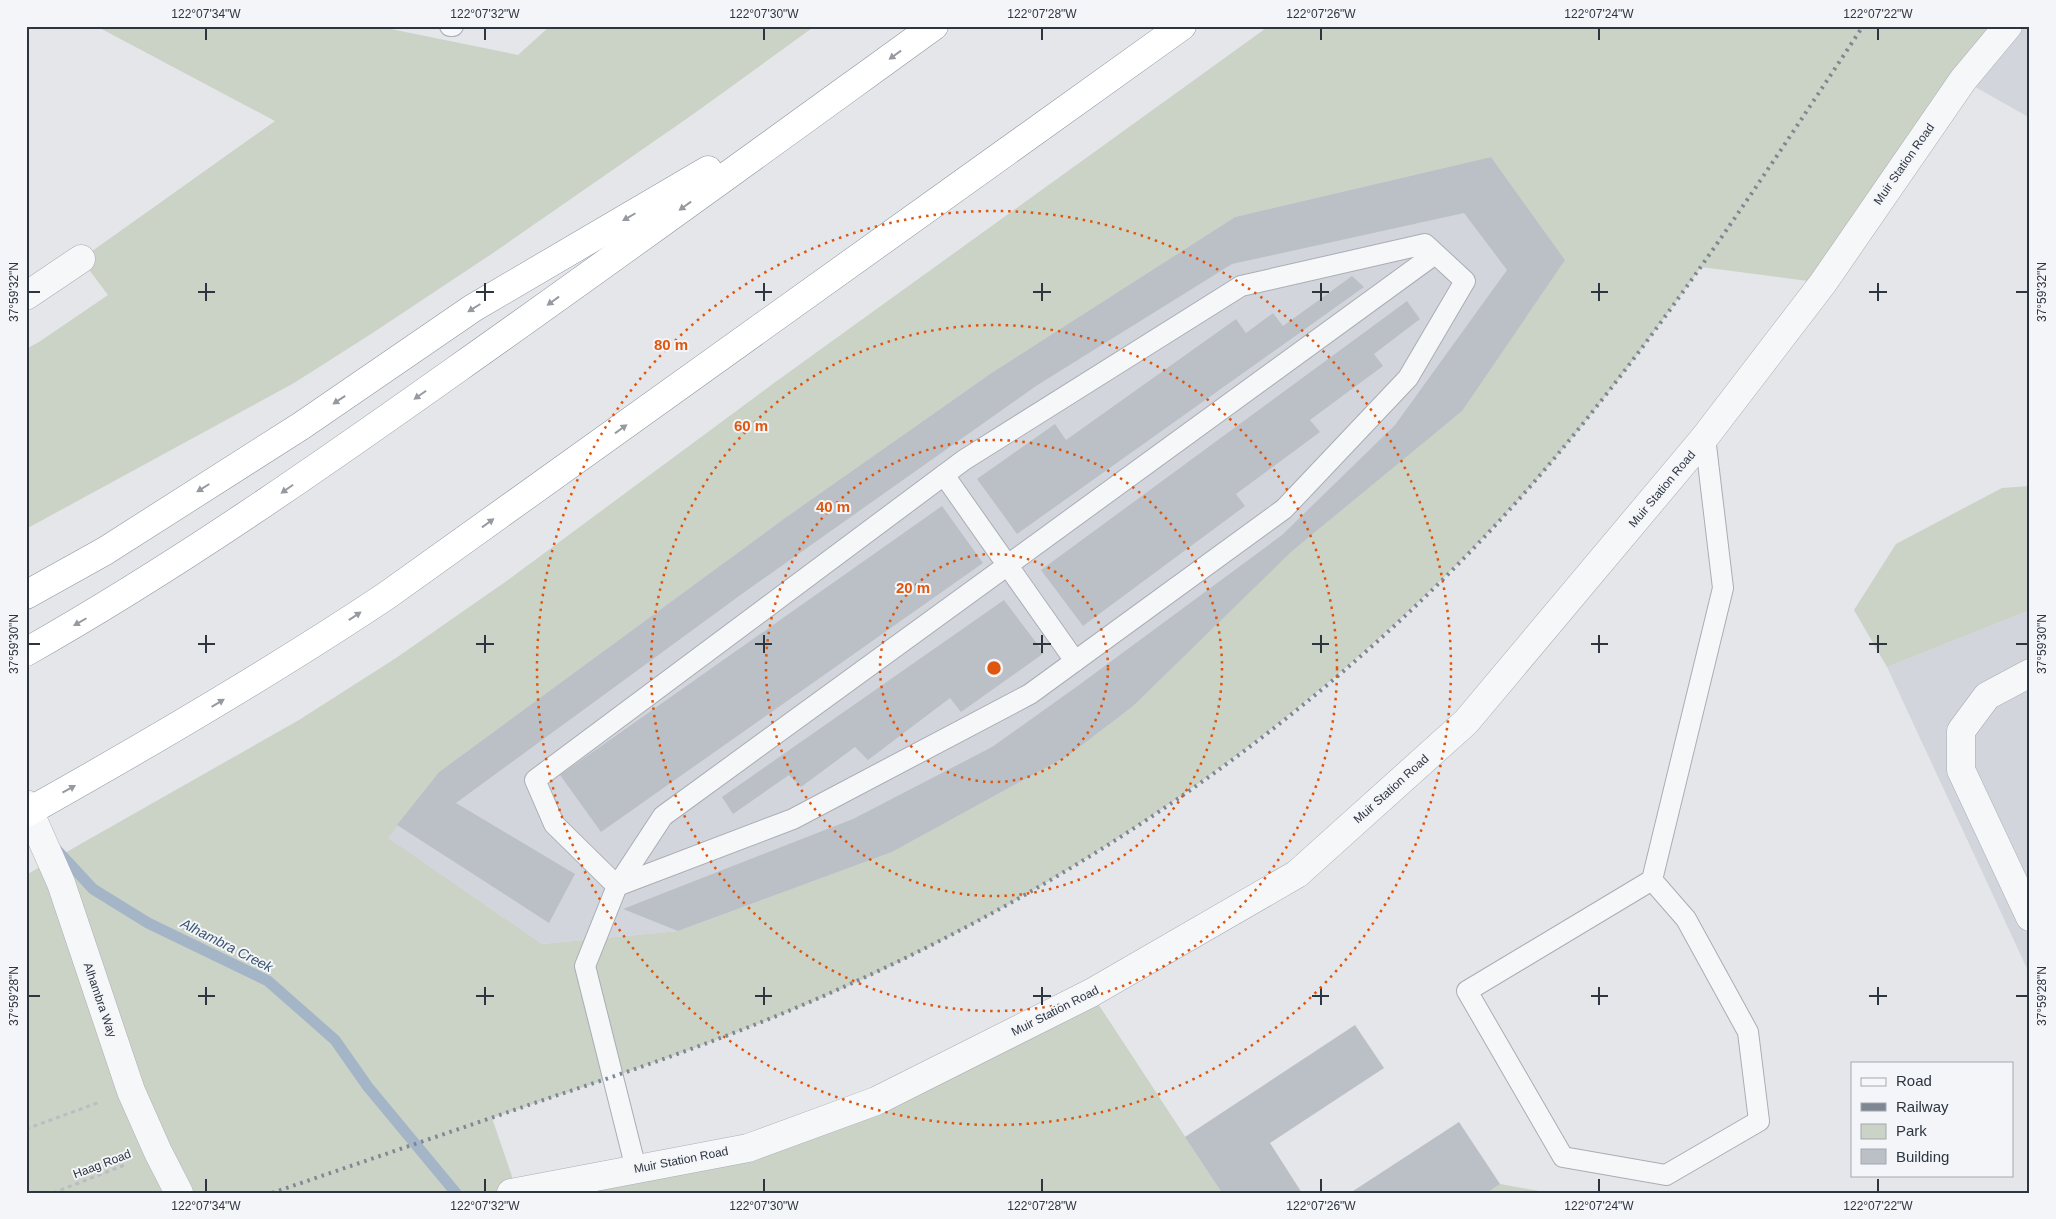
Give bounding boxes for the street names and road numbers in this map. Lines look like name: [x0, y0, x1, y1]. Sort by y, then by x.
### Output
street label: Muir Station Road: [1871, 121, 1937, 207]
street label: Muir Station Road: [1626, 448, 1698, 530]
street label: Muir Station Road: [1351, 752, 1431, 826]
street label: Alhambra Way: [81, 961, 119, 1039]
street label: Muir Station Road: [1009, 983, 1101, 1039]
street label: Muir Station Road: [633, 1144, 729, 1176]
street label: Haag Road: [71, 1147, 133, 1181]

